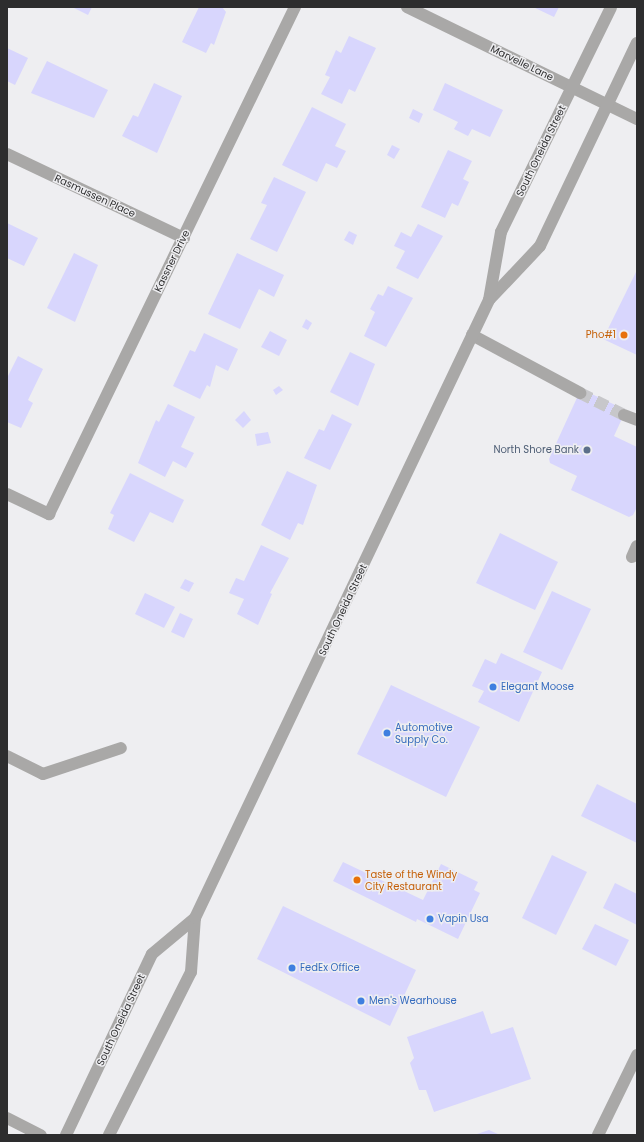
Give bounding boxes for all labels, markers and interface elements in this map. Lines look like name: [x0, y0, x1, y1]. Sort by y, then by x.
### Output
street label: Marvelle Lane: [489, 43, 555, 83]
street label: South Oneida Street: [514, 104, 568, 198]
street label: Rasmussen Place: [53, 172, 137, 220]
street label: Kassner Drive: [152, 228, 192, 294]
place label: Pho#1: [586, 329, 616, 341]
marker: Pho#1: [619, 330, 629, 340]
place label: North Shore Bank: [493, 444, 579, 456]
marker: North Shore Bank: [582, 445, 592, 455]
street label: South Oneida Street: [316, 562, 370, 658]
place label: Elegant Moose: [501, 681, 574, 693]
marker: Elegant Moose: [488, 682, 498, 692]
place label: Automotive Supply Co.: [395, 721, 453, 744]
marker: Automotive Supply Co.: [382, 728, 392, 738]
place label: Taste of the Windy City Restaurant: [365, 868, 457, 892]
marker: Taste of the Windy City Restaurant: [352, 875, 362, 885]
place label: Vapin Usa: [438, 913, 489, 925]
marker: Vapin Usa: [425, 914, 435, 924]
place label: FedEx Office: [300, 962, 360, 974]
marker: FedEx Office: [287, 963, 297, 973]
street label: South Oneida Street: [94, 972, 148, 1068]
place label: Men's Wearhouse: [369, 995, 457, 1007]
marker: Men's Wearhouse: [356, 996, 366, 1006]

